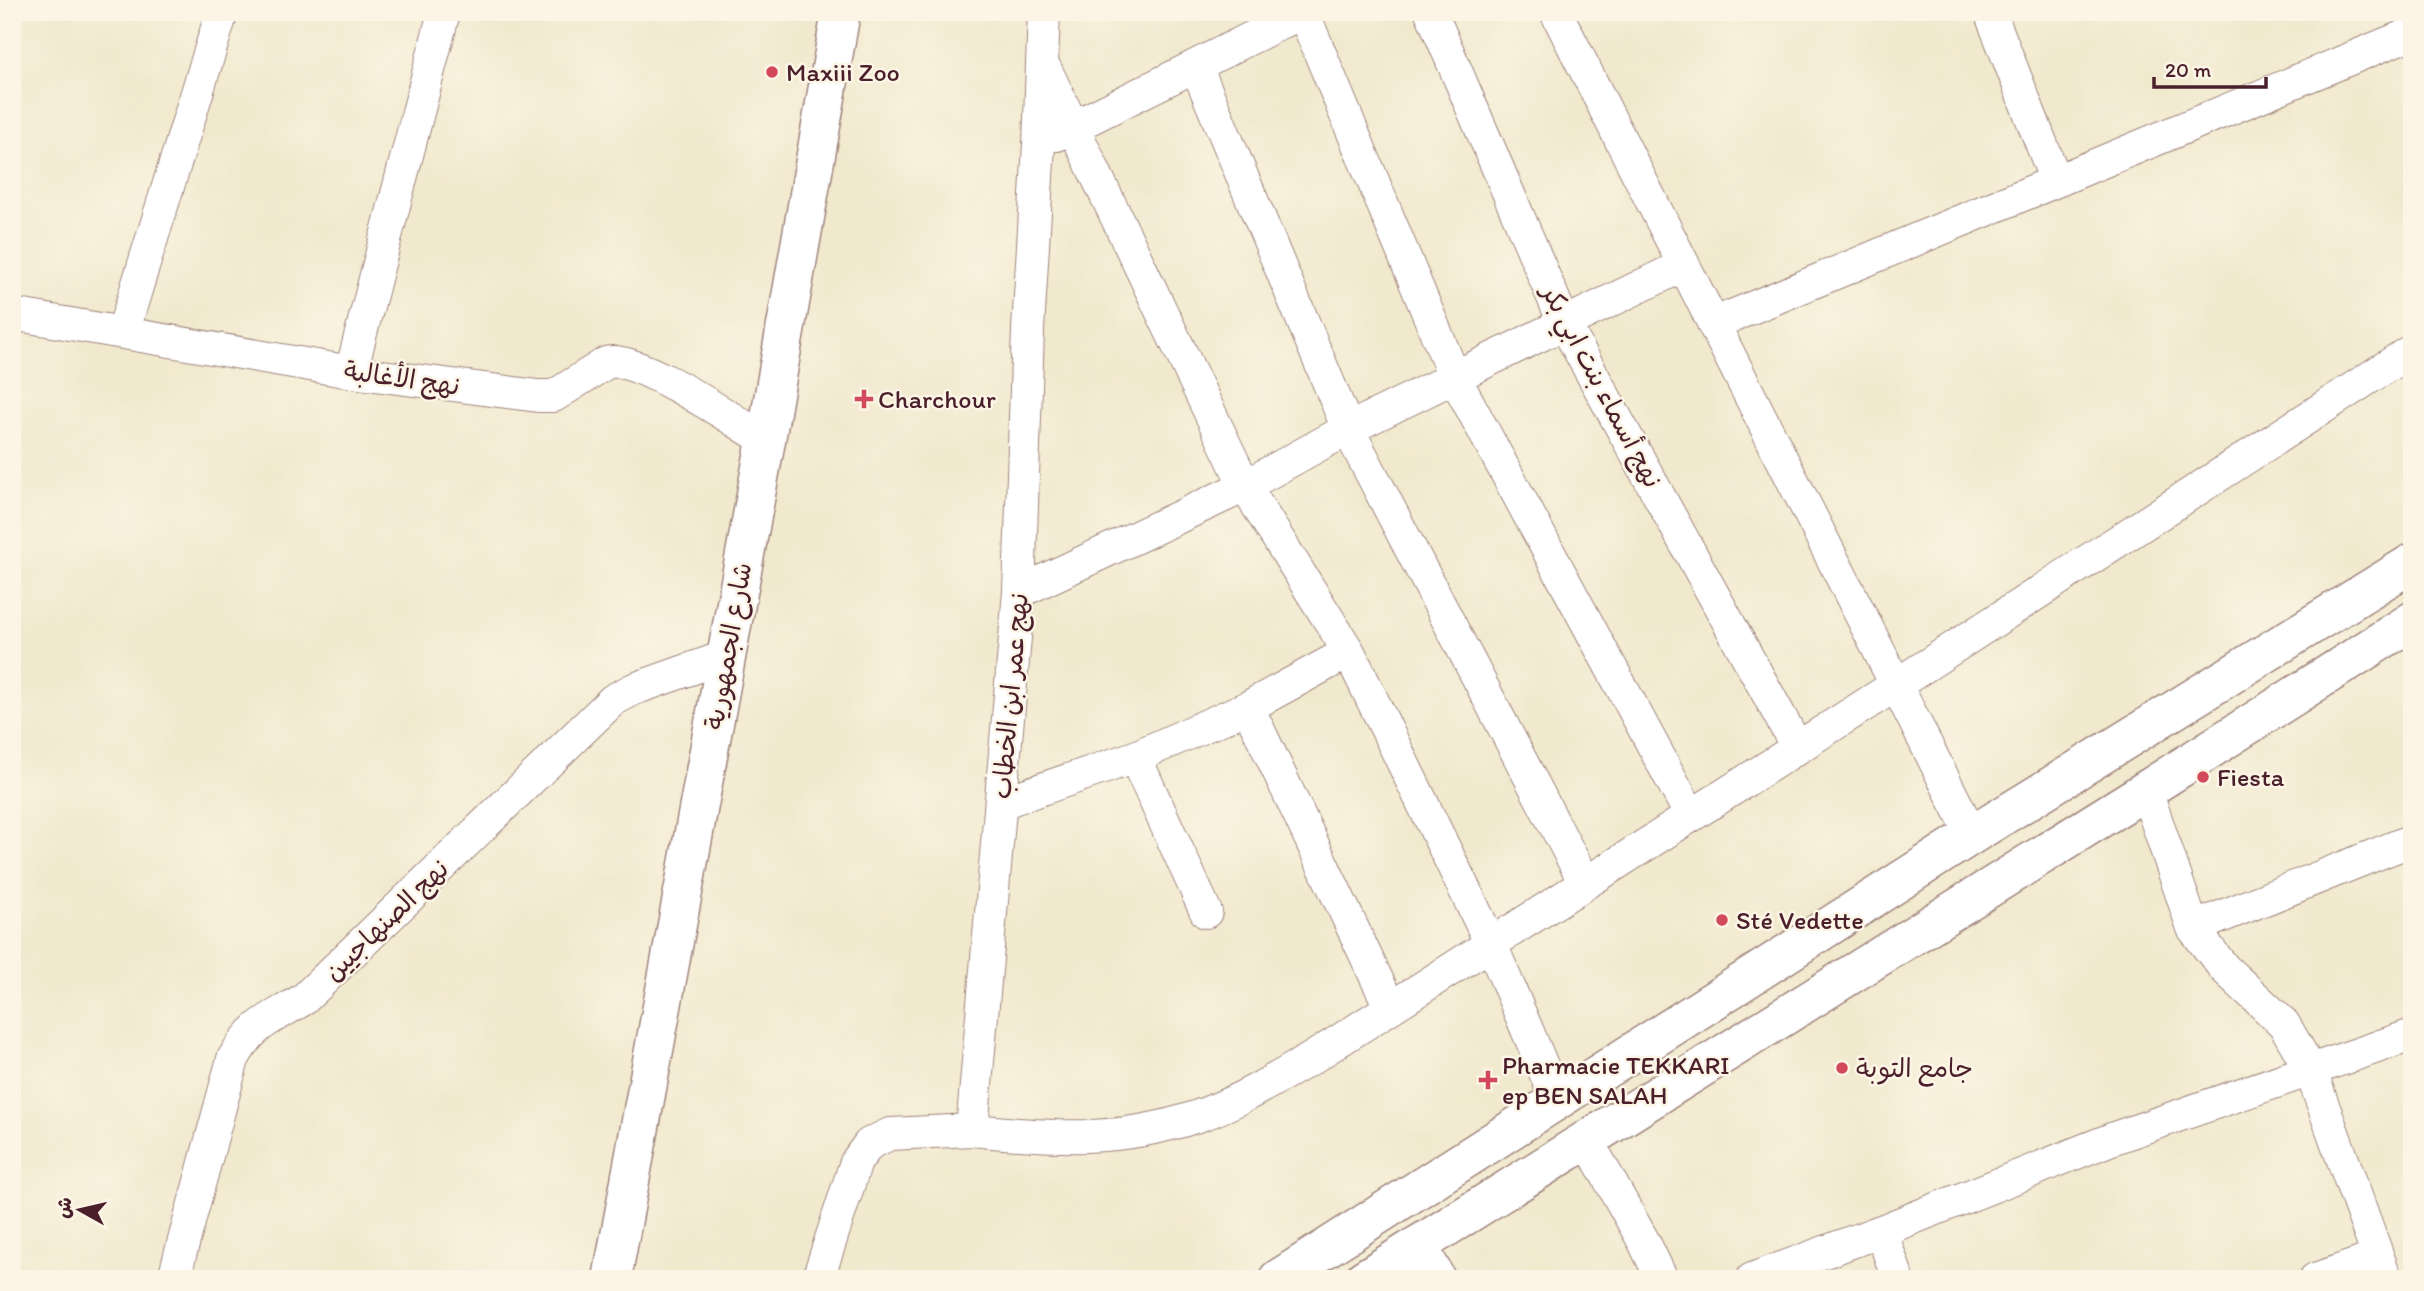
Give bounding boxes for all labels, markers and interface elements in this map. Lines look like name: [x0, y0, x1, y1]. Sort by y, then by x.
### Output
scale bar: [2154, 46, 2266, 90]
place label: Maxiii Zoo: [786, 56, 900, 88]
text: 20 m: [2165, 57, 2212, 82]
marker: Maxiii Zoo: [764, 64, 780, 80]
street label: نهج أسماء بنت ابي بكر: [1528, 277, 1669, 496]
street label: نهج الأغالبة: [342, 352, 462, 404]
place label: Charchour: [878, 383, 996, 415]
marker: Charchour: [856, 391, 872, 407]
street label: شارع الجمهورية: [698, 560, 760, 732]
street label: نهج عمر ابن الخطاب: [985, 592, 1037, 801]
place label: Fiesta: [2217, 761, 2285, 793]
marker: Fiesta: [2195, 769, 2211, 785]
street label: نهج الصنهاجيين: [317, 852, 457, 989]
place label: Sté Vedette: [1736, 904, 1864, 936]
marker: Sté Vedette: [1714, 912, 1730, 928]
place label: Pharmacie TEKKARI ep BEN SALAH: [1502, 1049, 1730, 1111]
place label: جامع التوبة: [1856, 1052, 1973, 1087]
marker: جامع التوبة: [1834, 1060, 1850, 1076]
marker: Pharmacie TEKKARI ep BEN SALAH: [1480, 1072, 1496, 1088]
north arrow: [46, 1176, 116, 1246]
text: ش: [51, 1196, 77, 1220]

